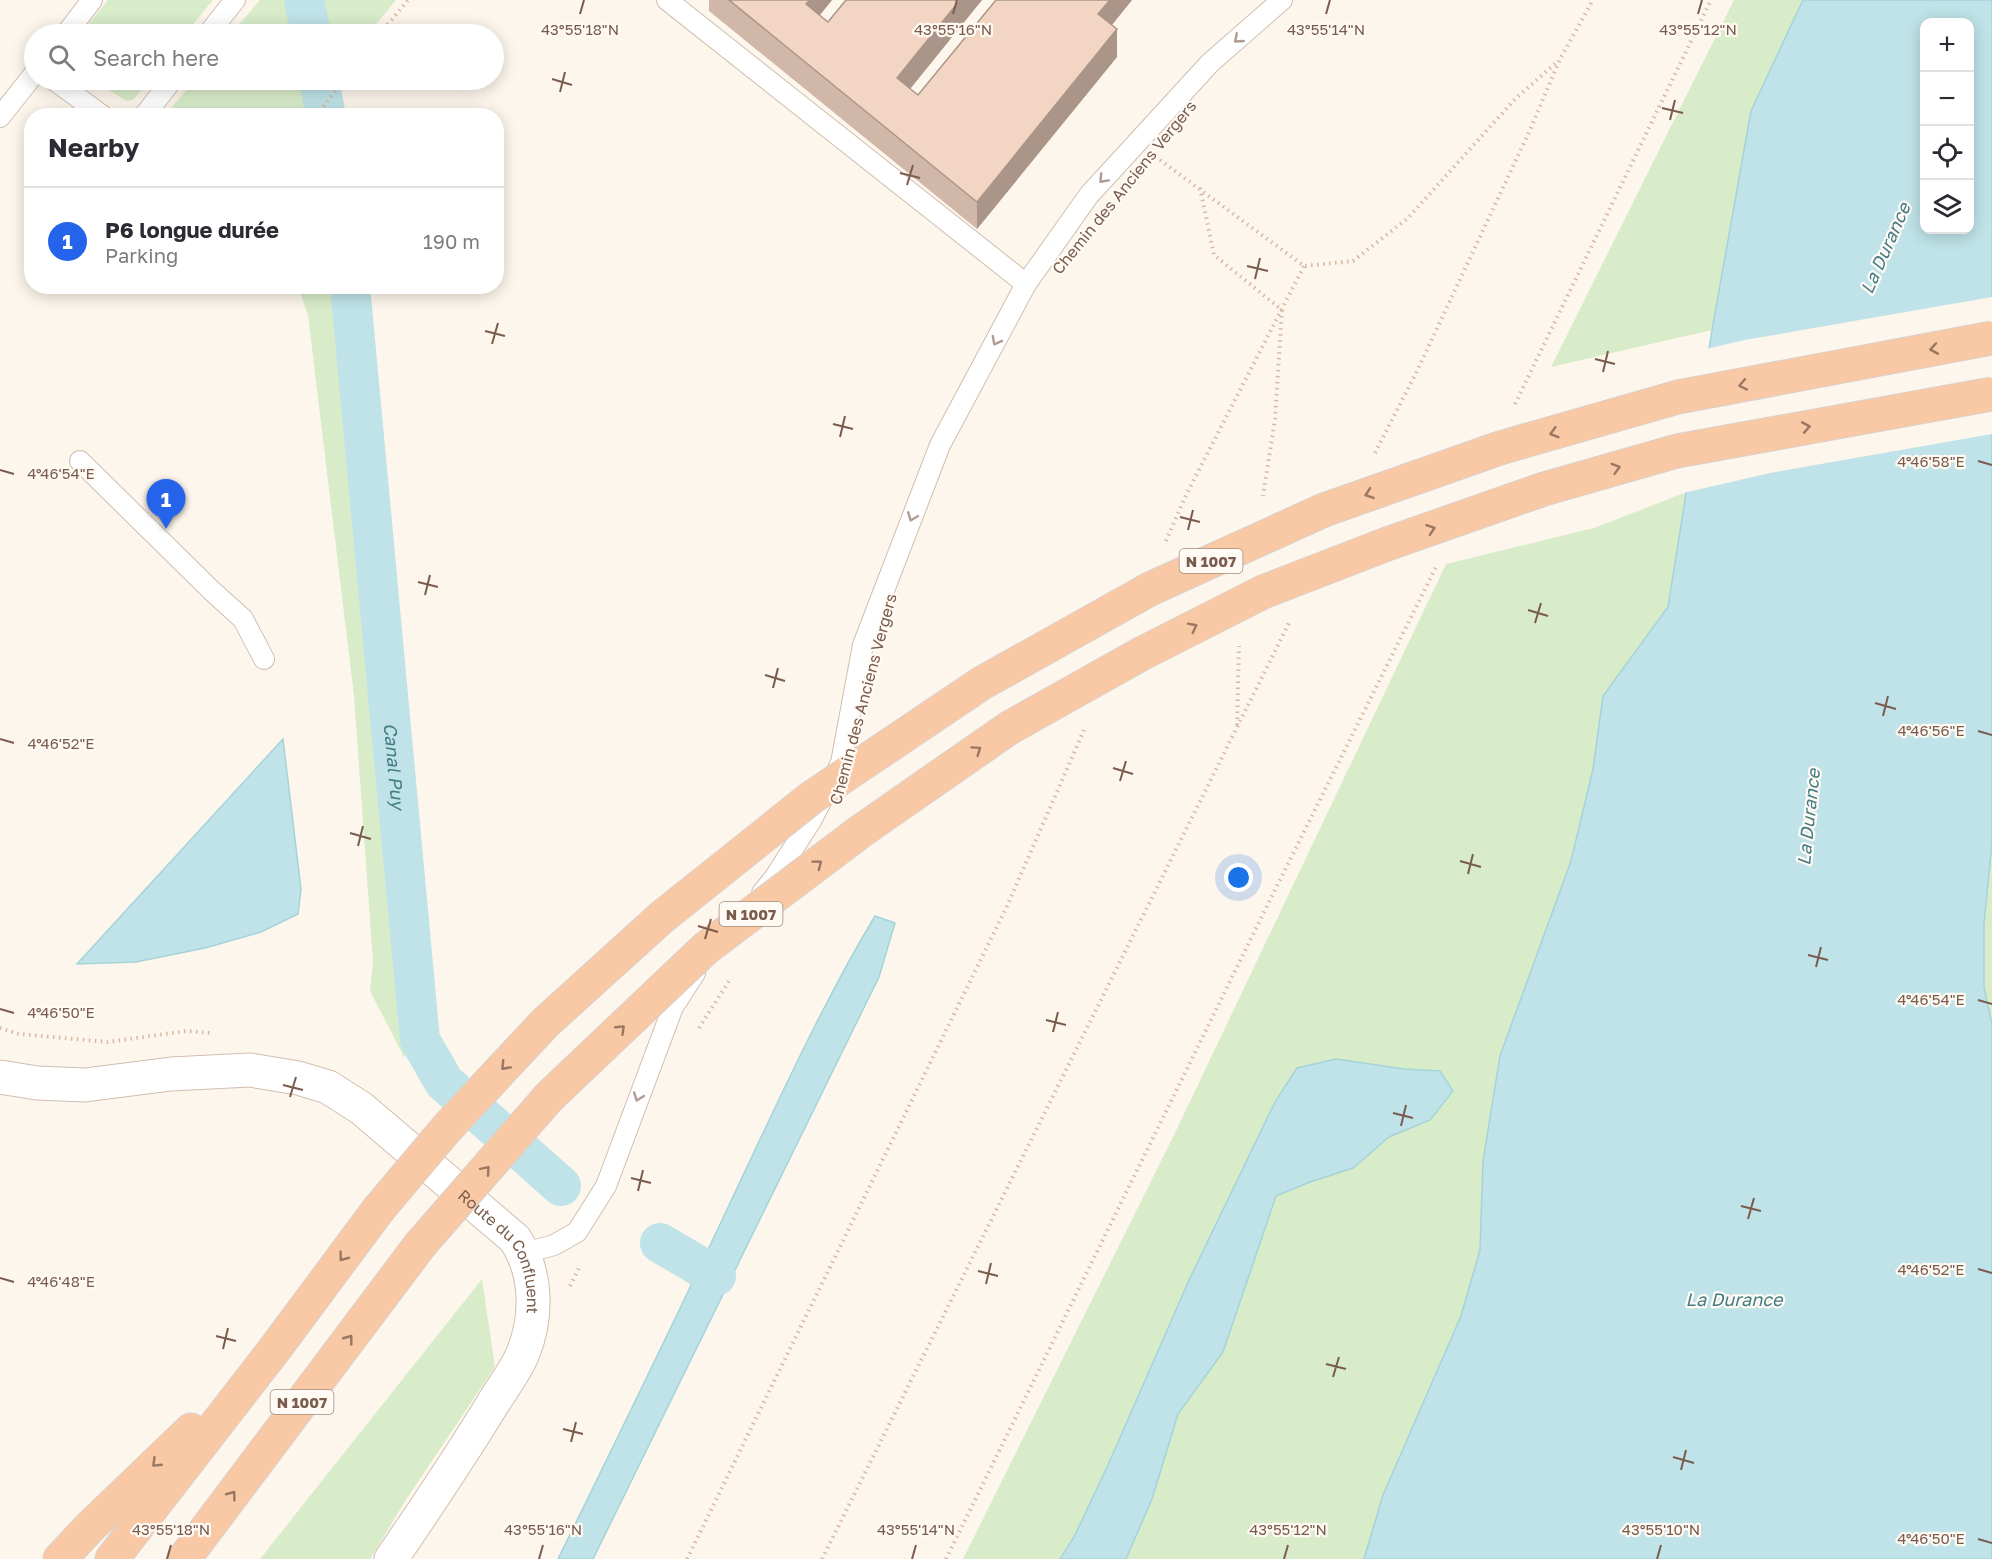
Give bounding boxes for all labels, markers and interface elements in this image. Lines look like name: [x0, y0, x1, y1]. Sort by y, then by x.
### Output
map controls: [1920, 18, 1974, 234]
button: +: [1920, 18, 1974, 72]
text: 43°55'18"N: [541, 20, 619, 38]
text: 43°55'16"N: [914, 20, 992, 38]
text: 43°55'14"N: [1287, 20, 1365, 38]
text: 43°55'12"N: [1659, 20, 1737, 38]
search box: [24, 24, 504, 90]
one-way arrow: [1234, 32, 1245, 43]
icon: search: [45, 41, 78, 74]
text: Search here: [93, 44, 219, 71]
button: −: [1920, 72, 1974, 126]
street label: Chemin des Anciens Vergers: [1048, 96, 1200, 278]
button: locate: [1920, 126, 1974, 180]
text: Nearby: [48, 132, 139, 163]
one-way arrow: [1099, 173, 1110, 183]
button: layers: [1920, 180, 1974, 234]
water label: La Durance: [1855, 198, 1915, 297]
text: P6 longue durée: [105, 216, 279, 243]
text: 1: [62, 229, 73, 253]
text: 190 m: [423, 229, 480, 253]
text: Parking: [105, 243, 178, 267]
one-way arrow: [992, 335, 1003, 346]
one-way arrow: [1930, 342, 1939, 354]
one-way arrow: [1738, 378, 1748, 391]
one-way arrow: [1801, 421, 1811, 434]
one-way arrow: [1549, 426, 1560, 438]
text: 4°46'58"E: [1897, 452, 1965, 470]
one-way arrow: [1610, 463, 1621, 475]
text: 4°46'54"E: [27, 464, 95, 482]
pin: 1: [146, 480, 186, 529]
one-way arrow: [1364, 486, 1375, 499]
one-way arrow: [907, 511, 919, 522]
one-way arrow: [1425, 523, 1436, 536]
road number: N 1007: [1180, 549, 1242, 573]
street label: Chemin des Anciens Vergers: [825, 591, 901, 807]
one-way arrow: [1186, 623, 1197, 635]
text: 4°46'56"E: [1897, 721, 1965, 739]
water label: Canal Puy: [380, 722, 410, 813]
text: 4°46'52"E: [28, 734, 94, 752]
one-way arrow: [970, 746, 981, 757]
water label: La Durance: [1792, 766, 1824, 866]
one-way arrow: [812, 860, 823, 871]
your location: [1224, 863, 1253, 892]
road number: N 1007: [720, 902, 783, 926]
text: 4°46'54"E: [1897, 990, 1965, 1008]
text: 4°46'50"E: [27, 1003, 95, 1021]
one-way arrow: [614, 1025, 624, 1036]
one-way arrow: [502, 1059, 513, 1070]
one-way arrow: [633, 1091, 645, 1102]
one-way arrow: [479, 1166, 490, 1176]
street label: Route du Confluent: [454, 1185, 543, 1314]
one-way arrow: [339, 1251, 350, 1262]
text: 4°46'52"E: [1898, 1260, 1964, 1278]
text: 4°46'48"E: [27, 1272, 95, 1290]
water label: La Durance: [1686, 1288, 1784, 1310]
one-way arrow: [342, 1335, 353, 1346]
road number: N 1007: [270, 1390, 334, 1414]
one-way arrow: [153, 1456, 163, 1467]
one-way arrow: [225, 1491, 236, 1502]
text: 43°55'18"N: [132, 1520, 210, 1538]
text: 43°55'16"N: [504, 1520, 582, 1538]
text: 43°55'14"N: [877, 1520, 955, 1538]
text: 43°55'12"N: [1249, 1520, 1327, 1538]
text: 43°55'10"N: [1622, 1520, 1700, 1538]
text: 4°46'50"E: [1897, 1529, 1965, 1547]

